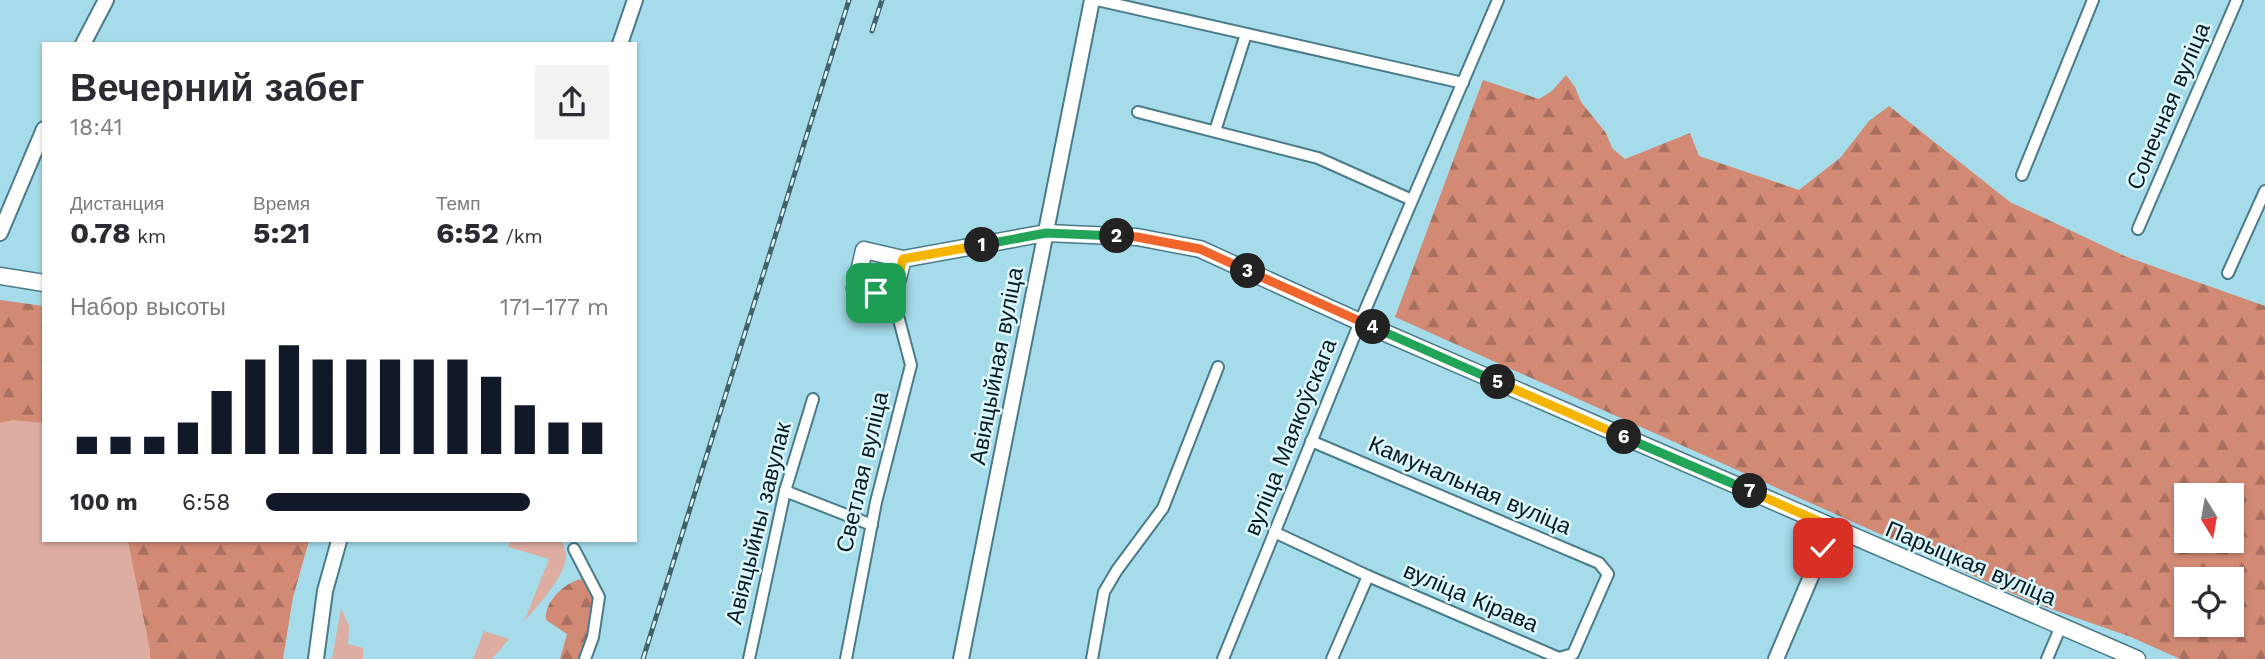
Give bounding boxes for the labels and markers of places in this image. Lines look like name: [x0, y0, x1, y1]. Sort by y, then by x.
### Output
pin: 2: [1100, 218, 1134, 254]
pin: 1: [964, 228, 1000, 262]
pin: 3: [1230, 254, 1266, 288]
pin: [846, 263, 906, 323]
pin: 4: [1356, 310, 1390, 344]
pin: 5: [1480, 364, 1516, 400]
pin: 6: [1606, 420, 1642, 454]
pin: 7: [1732, 474, 1768, 508]
pin: [1793, 518, 1853, 578]

